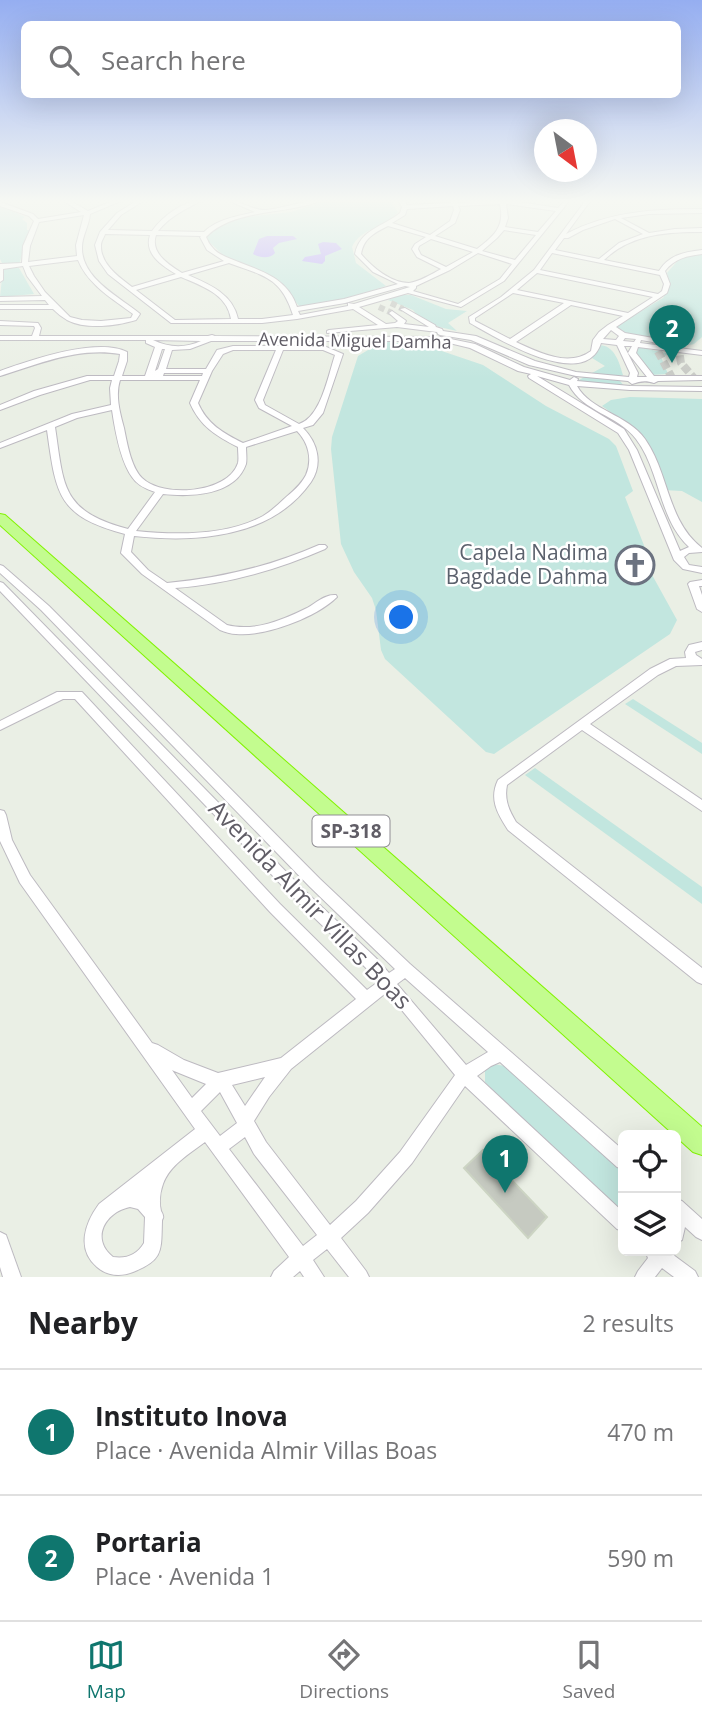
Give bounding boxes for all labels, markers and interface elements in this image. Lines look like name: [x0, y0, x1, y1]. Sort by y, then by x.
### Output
search box: [21, 21, 681, 98]
icon: search: [45, 41, 83, 79]
text: Search here: [101, 42, 246, 78]
north arrow: [534, 119, 597, 182]
pin: 2: [649, 305, 695, 363]
street label: Avenida Miguel Damha: [258, 326, 452, 354]
place label: Capela Nadima Bagdade Dahma: [446, 538, 608, 590]
church icon: Capela Nadima Bagdade Dahma: [614, 544, 656, 586]
your location: [384, 600, 418, 634]
street label: Avenida Almir Villas Boas: [202, 792, 420, 1016]
road number: SP-318: [312, 816, 390, 846]
map controls: [618, 1130, 681, 1256]
button: locate: [618, 1130, 681, 1193]
pin: 1: [482, 1135, 528, 1193]
button: layers: [618, 1193, 681, 1256]
text: Nearby: [28, 1302, 138, 1343]
text: 2 results: [583, 1307, 674, 1339]
text: Instituto Inova: [95, 1398, 288, 1434]
text: 1: [44, 1416, 58, 1448]
text: 470 m: [607, 1416, 674, 1448]
text: Place · Avenida Almir Villas Boas: [95, 1434, 437, 1466]
text: Portaria: [95, 1524, 202, 1560]
text: 2: [44, 1542, 58, 1574]
text: 590 m: [607, 1542, 674, 1574]
text: Place · Avenida 1: [95, 1560, 274, 1592]
tab: Map: [87, 1636, 126, 1704]
tab: Directions: [299, 1636, 389, 1704]
tab: Saved: [563, 1636, 615, 1704]

